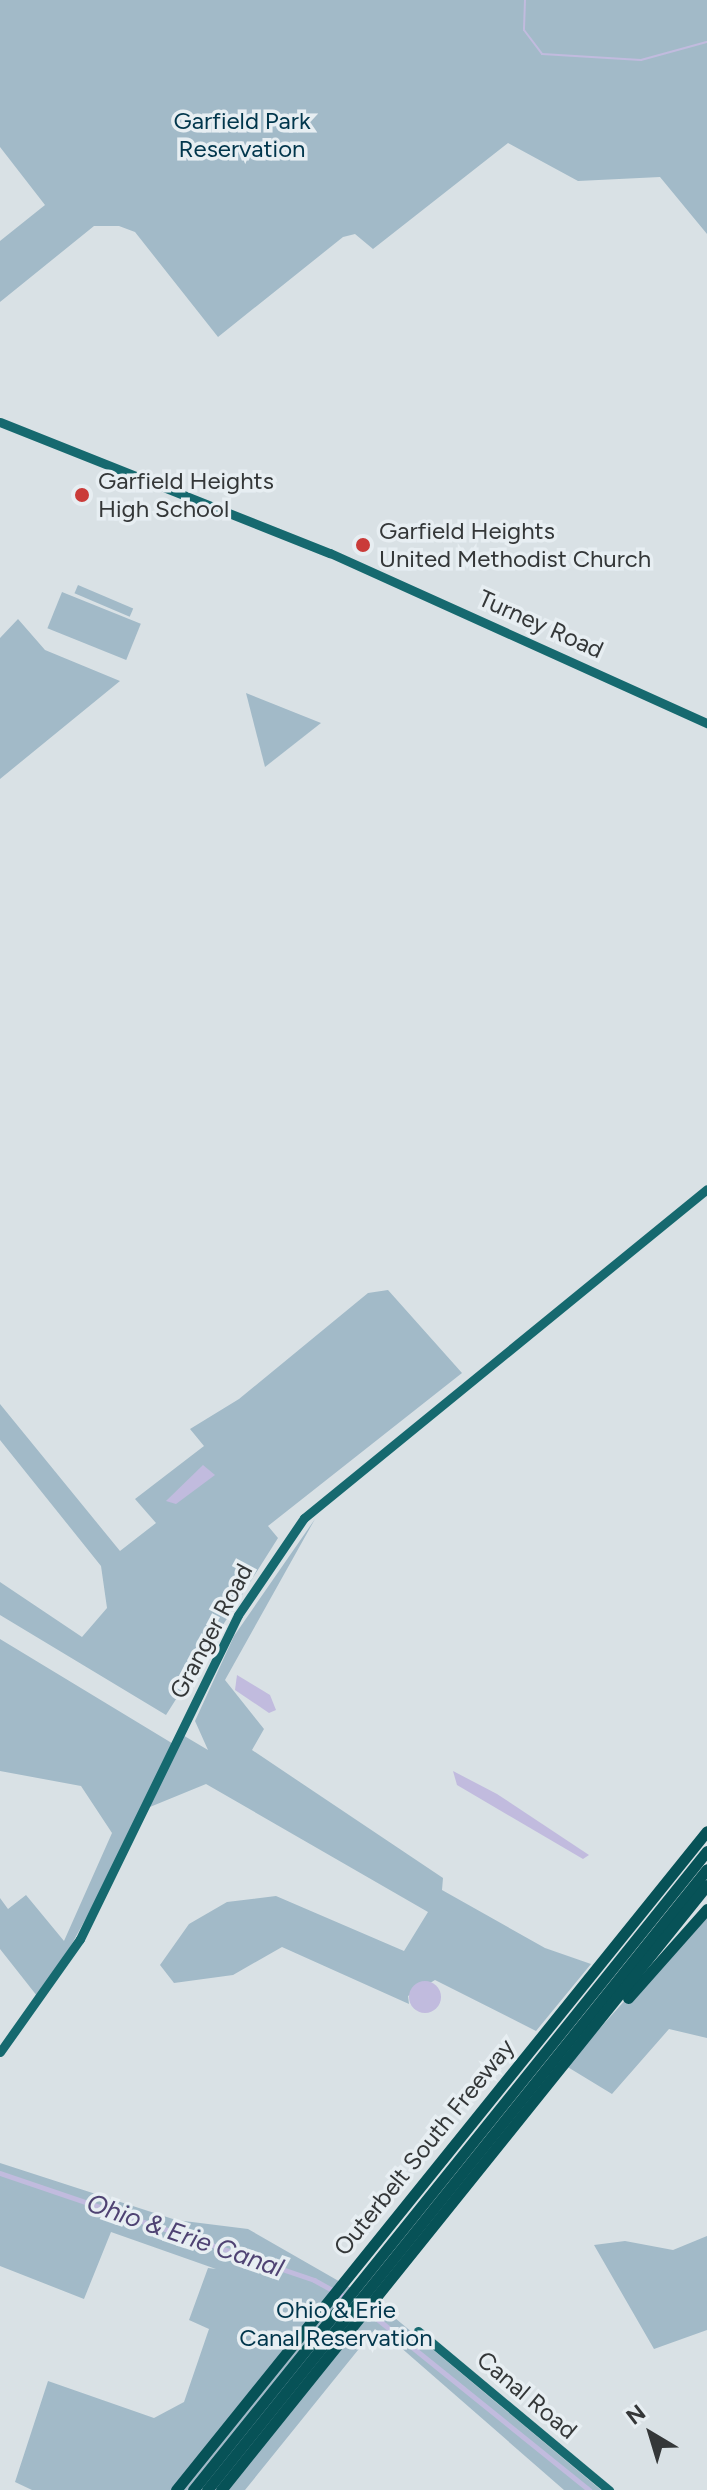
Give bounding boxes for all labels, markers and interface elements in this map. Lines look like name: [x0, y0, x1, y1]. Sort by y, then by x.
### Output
park label: Garfield Park Reservation: [173, 107, 311, 163]
place label: Garfield Heights High School: [98, 467, 274, 523]
marker: Garfield Heights High School: [73, 486, 91, 504]
place label: Garfield Heights United Methodist Church: [379, 517, 651, 573]
marker: Garfield Heights United Methodist Church: [354, 536, 372, 554]
street label: Turney Road: [474, 584, 608, 664]
street label: Granger Road: [163, 1559, 259, 1703]
street label: Outerbelt South Freeway: [328, 2033, 520, 2261]
water label: Ohio & Erie Canal: [83, 2188, 287, 2284]
park label: Ohio & Erie Canal Reservation: [239, 2296, 433, 2352]
street label: Canal Road: [471, 2345, 583, 2445]
north arrow: [611, 2394, 691, 2474]
text: N: [621, 2399, 651, 2431]

